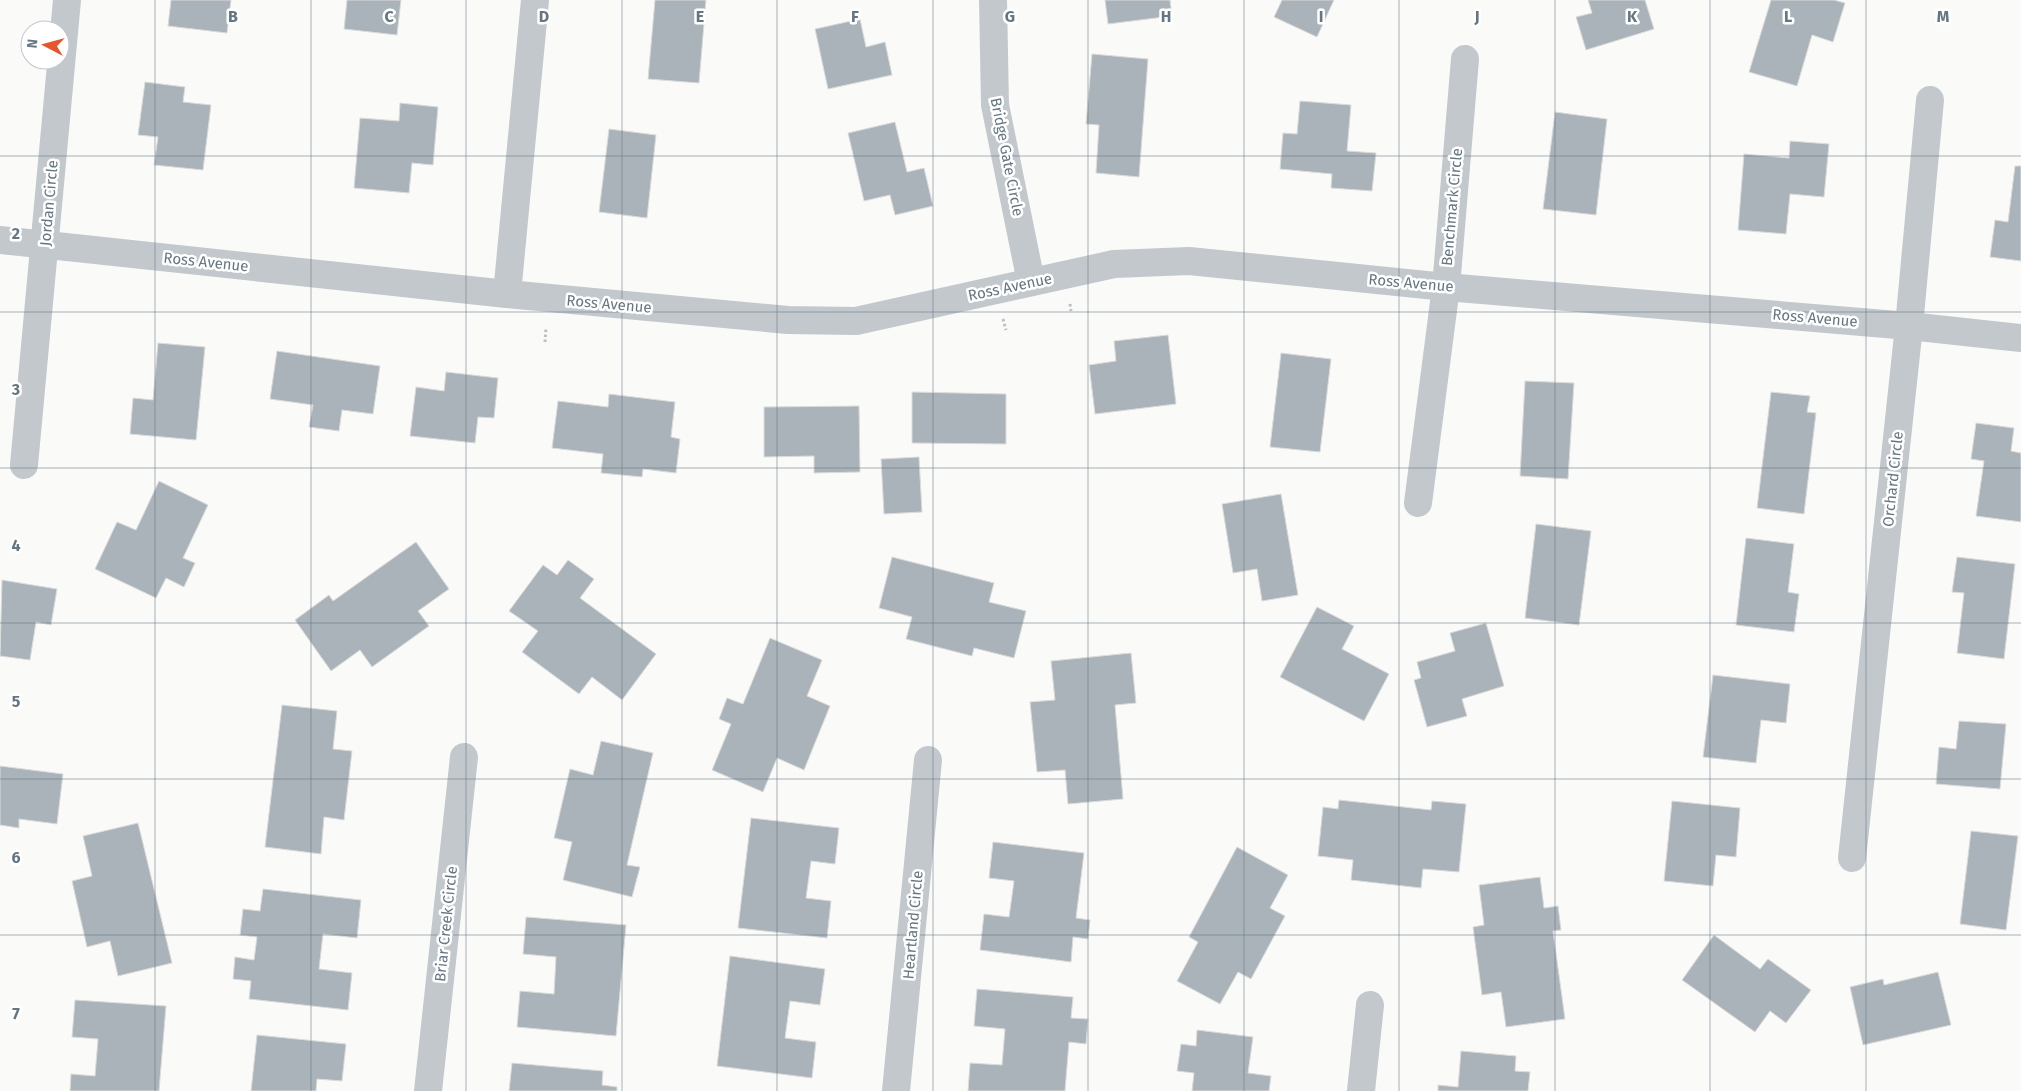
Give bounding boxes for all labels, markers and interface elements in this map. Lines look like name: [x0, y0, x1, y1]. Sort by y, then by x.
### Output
text: B: [228, 7, 238, 26]
text: C: [384, 7, 394, 26]
text: D: [539, 7, 549, 26]
text: E: [696, 7, 704, 26]
text: F: [851, 7, 859, 26]
text: G: [1005, 7, 1015, 26]
text: H: [1161, 7, 1171, 26]
text: I: [1319, 7, 1323, 26]
text: J: [1473, 7, 1480, 26]
text: K: [1627, 7, 1638, 26]
text: L: [1784, 7, 1792, 26]
text: M: [1937, 7, 1950, 26]
north arrow: [20, 20, 70, 70]
text: N: [24, 38, 42, 49]
street label: Bridge Gate Circle: [987, 96, 1027, 218]
street label: Benchmark Circle: [1438, 147, 1466, 267]
street label: Jordan Circle: [36, 159, 62, 247]
text: 2: [12, 224, 20, 243]
street label: Ross Avenue: [163, 249, 249, 275]
street label: Ross Avenue: [966, 269, 1054, 305]
street label: Ross Avenue: [1368, 270, 1454, 296]
street label: Ross Avenue: [566, 291, 652, 317]
street label: Ross Avenue: [1772, 305, 1858, 331]
text: 3: [11, 380, 20, 399]
street label: Orchard Circle: [1879, 430, 1907, 528]
text: 4: [11, 536, 21, 555]
text: 5: [12, 692, 21, 711]
text: 6: [11, 848, 21, 867]
street label: Briar Creek Circle: [431, 865, 461, 983]
street label: Heartland Circle: [899, 870, 927, 980]
text: 7: [12, 1004, 20, 1023]

